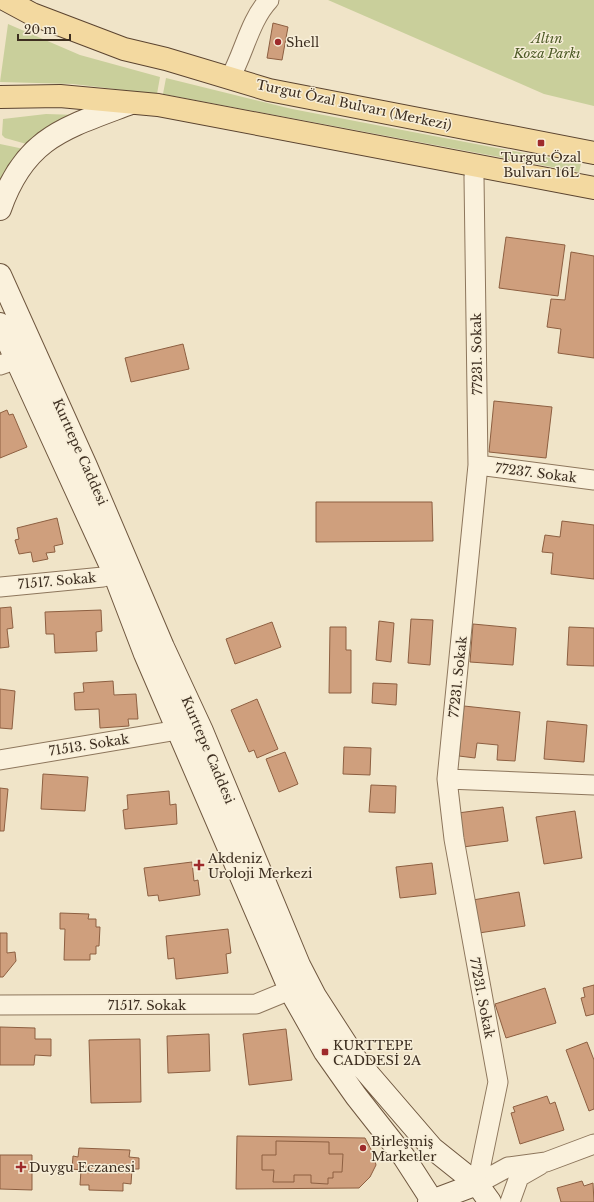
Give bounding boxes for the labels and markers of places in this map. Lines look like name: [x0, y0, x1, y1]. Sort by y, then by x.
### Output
place label: Shell: [286, 34, 319, 51]
marker: Shell: [273, 37, 283, 47]
marker: Turgut Özal Bulvarı 16L: [536, 138, 546, 148]
place label: Turgut Özal Bulvarı 16L: [501, 149, 581, 181]
place label: Akdeniz Uroloji Merkezi: [207, 850, 313, 882]
marker: Akdeniz Uroloji Merkezi: [193, 859, 205, 871]
place label: KURTTEPE CADDESİ 2A: [333, 1037, 422, 1069]
marker: KURTTEPE CADDESİ 2A: [320, 1047, 330, 1057]
place label: Birleşmiş Marketler: [371, 1133, 437, 1165]
marker: Birleşmiş Marketler: [358, 1143, 368, 1153]
place label: Duygu Eczanesi: [29, 1159, 136, 1176]
marker: Duygu Eczanesi: [16, 1162, 26, 1172]

